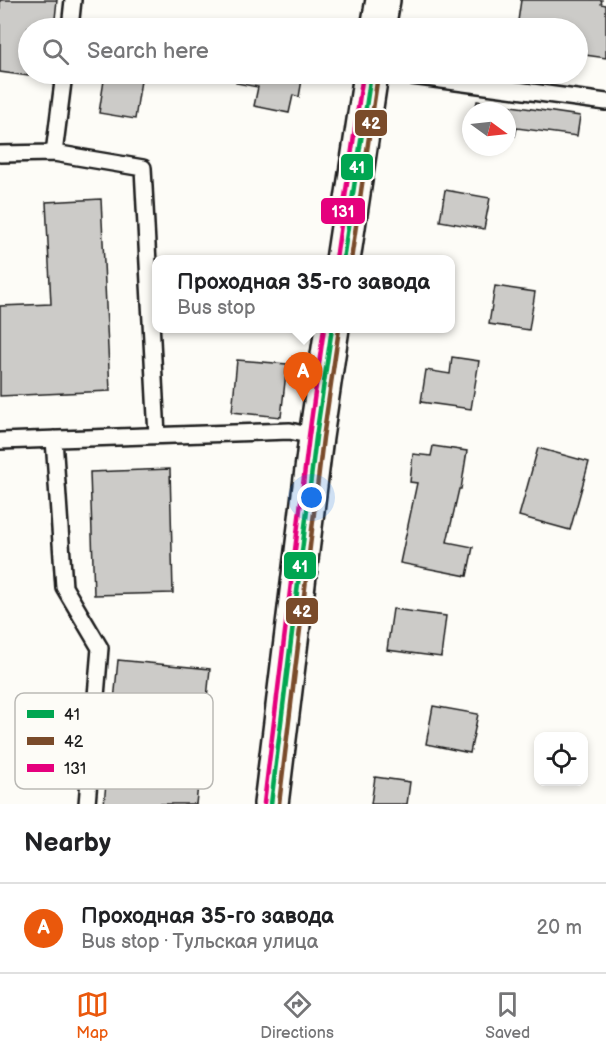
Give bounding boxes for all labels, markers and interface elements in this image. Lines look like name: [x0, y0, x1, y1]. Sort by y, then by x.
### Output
search box: [18, 18, 588, 84]
icon: search: [39, 35, 72, 68]
text: Search here: [87, 38, 209, 65]
north arrow: [462, 102, 516, 156]
line badge: 42: [354, 109, 388, 137]
text: 42: [361, 115, 381, 134]
line badge: 41: [340, 153, 374, 181]
text: 41: [349, 159, 365, 178]
line badge: 131: [320, 197, 366, 225]
text: 131: [332, 203, 354, 222]
popup: [152, 255, 455, 333]
text: Проходная 35-го завода: [177, 269, 430, 296]
text: Bus stop: [177, 296, 256, 320]
pin: A: [284, 352, 322, 402]
your location: [297, 483, 326, 512]
line badge: 41: [283, 551, 317, 580]
text: 41: [292, 558, 308, 577]
line badge: 42: [285, 597, 319, 625]
text: 42: [292, 603, 312, 622]
legend: [15, 693, 213, 789]
text: 41: [64, 706, 80, 725]
map controls: [534, 732, 588, 786]
button: locate: [534, 732, 588, 786]
text: 42: [64, 733, 84, 752]
text: 131: [64, 760, 86, 779]
text: Nearby: [24, 828, 111, 859]
text: Проходная 35-го завода: [81, 903, 334, 930]
text: A: [37, 916, 50, 940]
text: 20 m: [537, 916, 582, 940]
text: Bus stop · Тульская улица: [81, 930, 318, 954]
tab: Map: [76, 988, 109, 1043]
tab: Directions: [260, 988, 334, 1043]
tab: Saved: [485, 988, 530, 1043]

